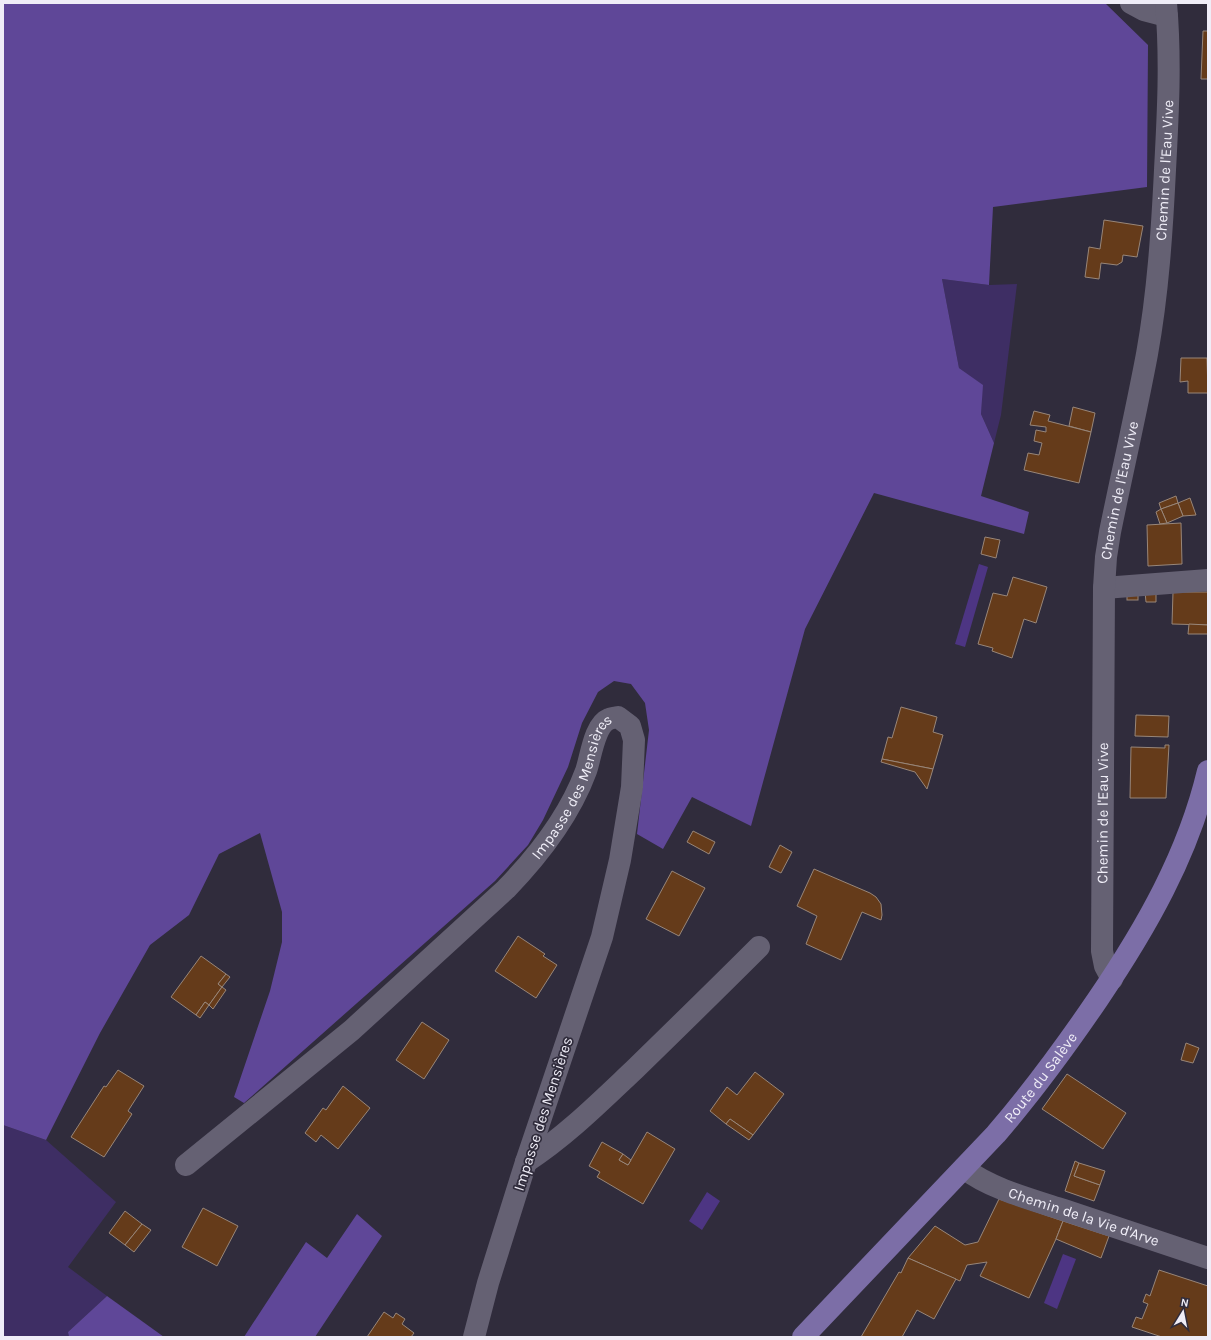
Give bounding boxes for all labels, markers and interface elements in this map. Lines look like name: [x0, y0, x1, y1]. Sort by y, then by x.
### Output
street label: Chemin de l'Eau Vive: [1152, 100, 1177, 241]
street label: Chemin de l'Eau Vive: [1097, 419, 1142, 561]
street label: Impasse des Mensières: [528, 710, 615, 863]
street label: Chemin de l'Eau Vive: [1093, 742, 1112, 884]
street label: Route du Salève: [1000, 1029, 1081, 1127]
street label: Impasse des Mensières: [510, 1035, 576, 1193]
street label: Chemin de la Vie d'Arve: [1006, 1183, 1162, 1250]
north arrow: [1163, 1292, 1203, 1332]
text: N: [1180, 1296, 1190, 1310]

